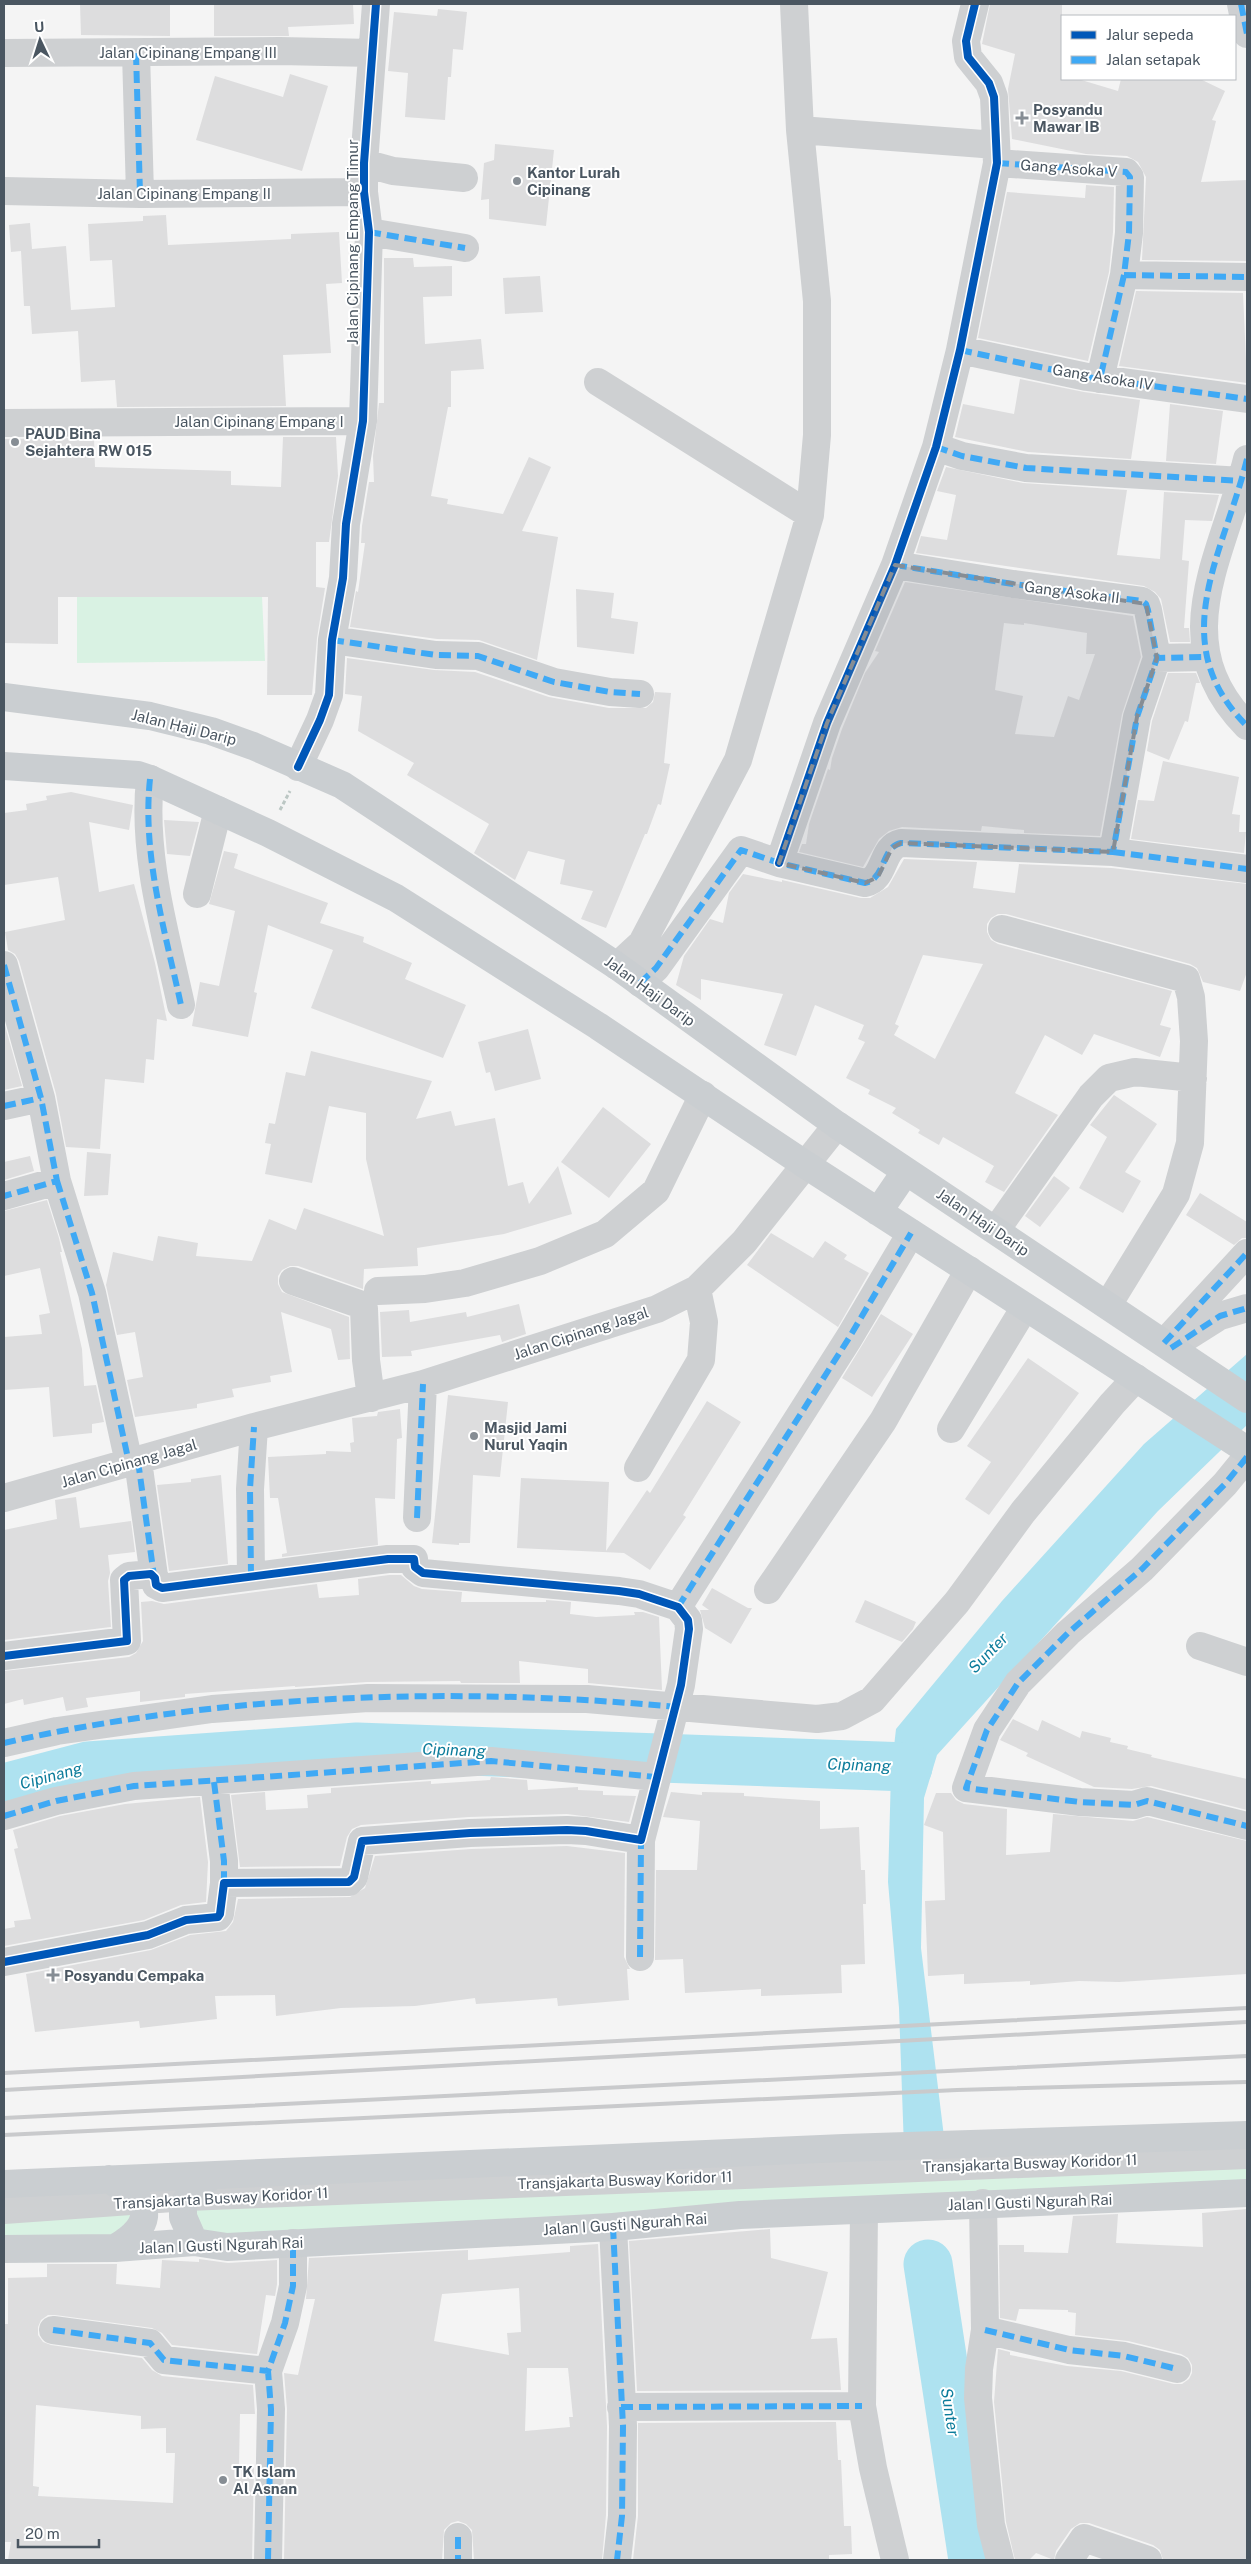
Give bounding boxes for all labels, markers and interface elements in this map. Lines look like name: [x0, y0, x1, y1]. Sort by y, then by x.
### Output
north arrow: [15, 15, 65, 65]
legend: [1061, 15, 1236, 80]
text: U: [33, 19, 45, 35]
text: Jalur sepeda: [1106, 26, 1194, 43]
street label: Jalan Cipinang Empang III: [99, 44, 277, 61]
text: Jalan setapak: [1106, 51, 1201, 68]
place label: Posyandu Mawar IB: [1033, 101, 1103, 135]
marker: Posyandu Mawar IB: [1015, 111, 1029, 125]
street label: Jalan Cipinang Empang Timur: [344, 139, 361, 345]
street label: Gang Asoka V: [1020, 156, 1118, 180]
place label: Kantor Lurah Cipinang: [527, 164, 620, 198]
marker: Kantor Lurah Cipinang: [511, 175, 523, 187]
street label: Jalan Cipinang Empang II: [97, 185, 271, 202]
street label: Gang Asoka IV: [1051, 361, 1155, 393]
street label: Jalan Cipinang Empang I: [174, 413, 344, 430]
place label: PAUD Bina Sejahtera RW 015: [25, 425, 152, 459]
marker: PAUD Bina Sejahtera RW 015: [9, 436, 21, 448]
street label: Gang Asoka II: [1023, 578, 1121, 606]
street label: Jalan Haji Darip: [130, 706, 238, 748]
street label: Jalan Haji Darip: [601, 952, 699, 1030]
street label: Jalan Haji Darip: [934, 1185, 1032, 1259]
street label: Jalan Cipinang Jagal: [511, 1303, 651, 1363]
place label: Masjid Jami Nurul Yaqin: [484, 1419, 568, 1453]
marker: Masjid Jami Nurul Yaqin: [468, 1430, 480, 1442]
street label: Jalan Cipinang Jagal: [59, 1435, 199, 1491]
water label: Sunter: [964, 1628, 1012, 1677]
water label: Cipinang: [422, 1739, 487, 1761]
water label: Cipinang: [827, 1754, 892, 1776]
water label: Cipinang: [18, 1758, 85, 1793]
place label: Posyandu Cempaka: [64, 1967, 204, 1984]
marker: Posyandu Cempaka: [46, 1968, 60, 1982]
street label: Transjakarta Busway Koridor 11: [922, 2151, 1138, 2175]
street label: Transjakarta Busway Koridor 11: [517, 2168, 733, 2192]
street label: Transjakarta Busway Koridor 11: [113, 2184, 329, 2212]
street label: Jalan I Gusti Ngurah Rai: [947, 2191, 1113, 2213]
street label: Jalan I Gusti Ngurah Rai: [542, 2210, 708, 2238]
street label: Jalan I Gusti Ngurah Rai: [138, 2234, 304, 2256]
water label: Sunter: [937, 2386, 963, 2438]
place label: TK Islam Al Asnan: [233, 2463, 297, 2497]
marker: TK Islam Al Asnan: [217, 2474, 229, 2486]
scale bar: [18, 2516, 99, 2548]
text: 20 m: [25, 2525, 60, 2542]

